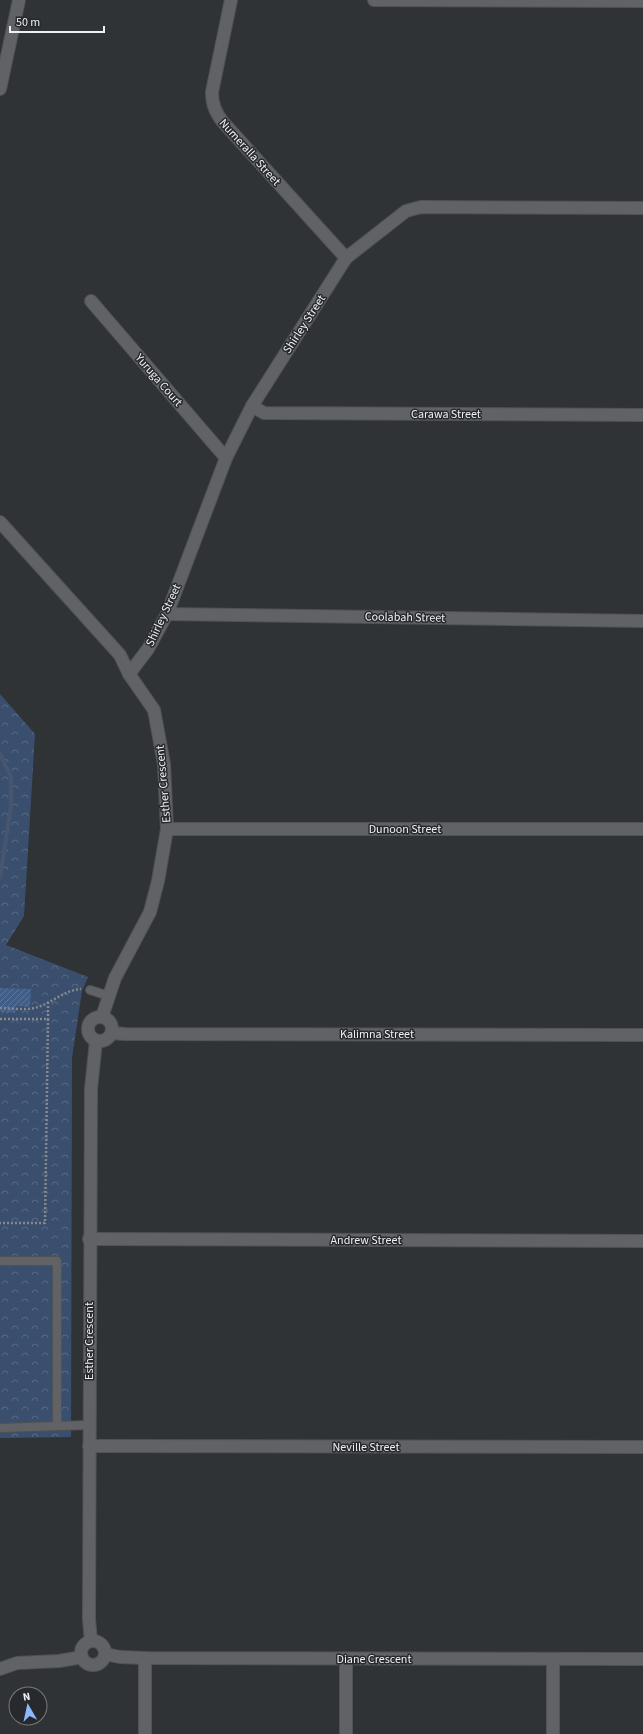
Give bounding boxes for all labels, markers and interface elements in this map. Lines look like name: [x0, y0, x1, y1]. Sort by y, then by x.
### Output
scale bar: [10, 8, 104, 34]
text: 50 m: [16, 14, 40, 31]
street label: Numeralla Street: [215, 115, 284, 190]
street label: Shirley Street: [279, 291, 330, 357]
street label: Yuruga Court: [130, 349, 186, 410]
street label: Carawa Street: [411, 406, 481, 423]
street label: Shirley Street: [142, 581, 185, 649]
street label: Coolabah Street: [365, 608, 445, 627]
street label: Esther Crescent: [152, 744, 175, 823]
street label: Dunoon Street: [369, 821, 441, 838]
street label: Kalimna Street: [340, 1026, 414, 1043]
street label: Andrew Street: [331, 1232, 401, 1249]
street label: Esther Crescent: [81, 1302, 98, 1380]
street label: Neville Street: [333, 1439, 399, 1456]
street label: Diane Crescent: [337, 1651, 411, 1668]
north arrow: [8, 1686, 48, 1726]
text: N: [22, 1689, 31, 1705]

